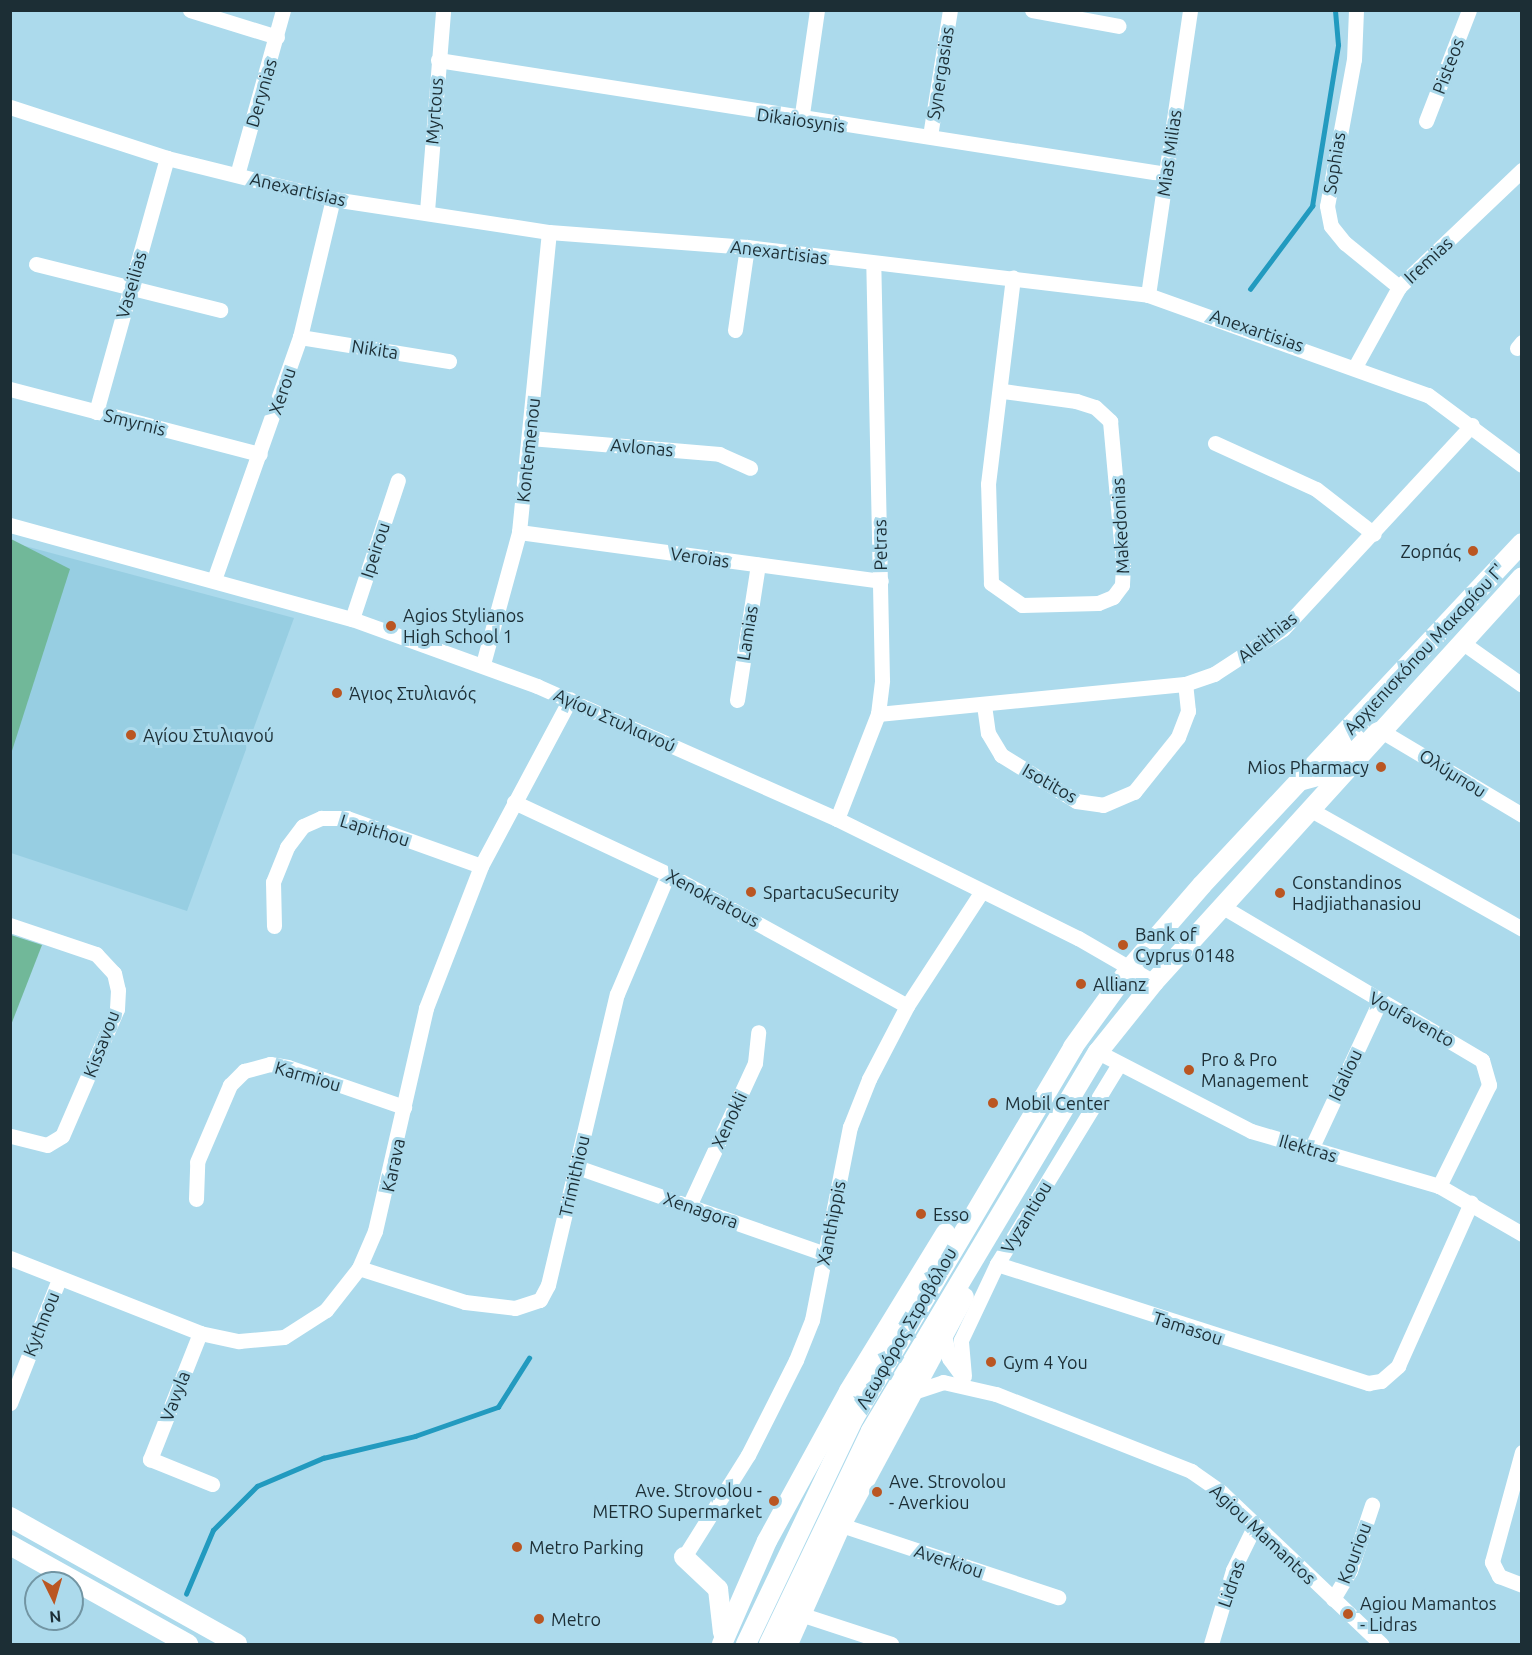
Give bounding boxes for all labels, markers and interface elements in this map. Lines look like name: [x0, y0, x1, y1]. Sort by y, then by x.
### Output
street label: Synergasias: [922, 25, 958, 121]
street label: Pisteos: [1427, 35, 1469, 97]
street label: Derynias: [241, 56, 281, 130]
street label: Myrtous: [421, 77, 447, 145]
street label: Dikaiosynis: [755, 103, 847, 137]
street label: Mias Milias: [1152, 108, 1186, 198]
street label: Sophias: [1318, 131, 1350, 195]
street label: Anexartisias: [248, 167, 348, 211]
street label: Iremias: [1399, 232, 1457, 288]
street label: Anexartisias: [729, 235, 829, 269]
street label: Vaseilias: [111, 249, 151, 321]
street label: Anexartisias: [1207, 304, 1307, 356]
street label: Nikita: [350, 335, 400, 363]
street label: Xerou: [264, 365, 300, 417]
street label: Kontemenou: [512, 397, 544, 503]
street label: Smyrnis: [102, 404, 168, 440]
street label: Avlonas: [610, 434, 674, 460]
street label: Makedonias: [1107, 477, 1133, 575]
street label: Petras: [869, 519, 891, 571]
street label: Ipeirou: [356, 520, 394, 580]
place label: Ζορπάς: [1400, 540, 1461, 562]
street label: Veroias: [669, 542, 731, 572]
marker: Ζορπάς: [1466, 544, 1480, 558]
street label: Αρχιεπισκόπου Μακαρίου Γ': [1339, 559, 1509, 739]
street label: Lamias: [732, 604, 762, 662]
place label: Agios Stylianos High School 1: [403, 605, 524, 648]
street label: Aleithias: [1233, 607, 1301, 667]
marker: Agios Stylianos High School 1: [384, 619, 398, 633]
place label: Άγιος Στυλιανός: [349, 682, 476, 704]
street label: Αγίου Στυλιανού: [551, 683, 679, 757]
marker: Άγιος Στυλιανός: [330, 686, 344, 700]
place label: Αγίου Στυλιανού: [143, 724, 274, 746]
marker: Αγίου Στυλιανού: [124, 728, 138, 742]
street label: Ολύμπου: [1416, 744, 1490, 802]
place label: Mios Pharmacy: [1247, 756, 1369, 778]
street label: Isotitos: [1019, 759, 1081, 807]
marker: Mios Pharmacy: [1374, 760, 1388, 774]
street label: Lapithou: [338, 809, 412, 851]
street label: Xenokratous: [663, 864, 763, 932]
place label: Constandinos Hadjiathanasiou: [1292, 872, 1421, 914]
place label: SpartacuSecurity: [763, 881, 899, 903]
marker: SpartacuSecurity: [744, 885, 758, 899]
marker: Constandinos Hadjiathanasiou: [1273, 886, 1287, 900]
place label: Bank of Cyprus 0148: [1135, 924, 1235, 966]
marker: Bank of Cyprus 0148: [1116, 938, 1130, 952]
place label: Allianz: [1093, 973, 1146, 995]
marker: Allianz: [1074, 977, 1088, 991]
street label: Voufavento: [1366, 987, 1458, 1051]
street label: Kissavou: [78, 1007, 124, 1081]
street label: Idaliou: [1324, 1046, 1366, 1104]
place label: Pro & Pro Management: [1201, 1049, 1309, 1092]
street label: Karmiou: [272, 1056, 344, 1096]
marker: Pro & Pro Management: [1182, 1063, 1196, 1077]
street label: Xenokli: [707, 1088, 751, 1152]
place label: Mobil Center: [1005, 1092, 1110, 1114]
marker: Mobil Center: [986, 1096, 1000, 1110]
street label: Ilektras: [1277, 1129, 1339, 1167]
street label: Trimithiou: [554, 1133, 594, 1219]
street label: Karava: [377, 1136, 409, 1194]
street label: Vyzantiou: [996, 1177, 1056, 1257]
street label: Xanthippis: [812, 1179, 850, 1267]
street label: Xenagora: [661, 1187, 741, 1233]
place label: Esso: [933, 1203, 969, 1225]
marker: Esso: [914, 1207, 928, 1221]
street label: Λεωφόρος Στροβόλου: [851, 1243, 961, 1413]
street label: Kythnou: [18, 1288, 64, 1360]
street label: Tamasou: [1150, 1307, 1226, 1349]
place label: Gym 4 You: [1003, 1351, 1088, 1373]
marker: Gym 4 You: [984, 1355, 998, 1369]
street label: Vavyla: [156, 1368, 194, 1424]
place label: Ave. Strovolou - Averkiou: [889, 1471, 1006, 1514]
street label: Agiou Mamantos: [1206, 1479, 1320, 1589]
place label: Ave. Strovolou - METRO Supermarket: [593, 1480, 762, 1522]
marker: Ave. Strovolou - Averkiou: [870, 1485, 884, 1499]
marker: Ave. Strovolou - METRO Supermarket: [767, 1494, 781, 1508]
street label: Kouriou: [1333, 1519, 1375, 1587]
place label: Metro Parking: [529, 1536, 644, 1558]
marker: Metro Parking: [510, 1540, 524, 1554]
street label: Averkiou: [912, 1540, 986, 1582]
street label: Lidras: [1213, 1558, 1249, 1610]
north arrow: [24, 1571, 84, 1631]
place label: Agiou Mamantos - Lidras: [1360, 1593, 1497, 1636]
text: N: [49, 1607, 62, 1626]
marker: Agiou Mamantos - Lidras: [1341, 1607, 1355, 1621]
place label: Metro: [551, 1608, 601, 1630]
marker: Metro: [532, 1612, 546, 1626]

